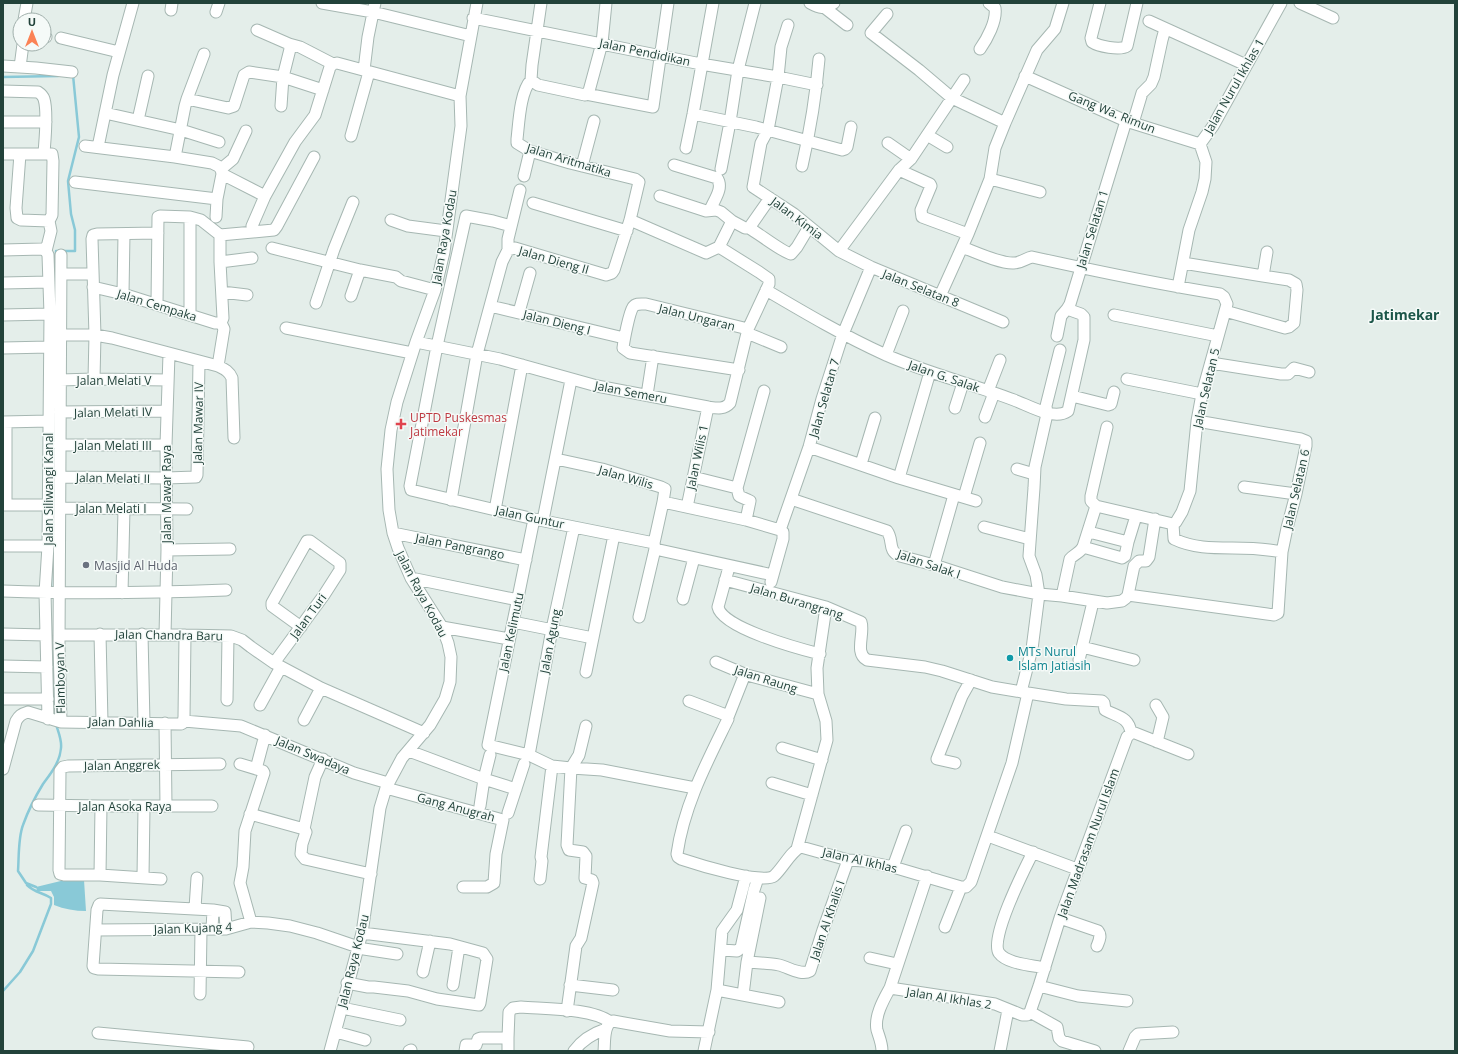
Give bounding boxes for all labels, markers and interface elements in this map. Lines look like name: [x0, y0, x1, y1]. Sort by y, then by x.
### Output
north arrow: [12, 12, 52, 52]
text: U: [28, 14, 36, 29]
street label: Jalan Pendidikan: [597, 34, 692, 70]
street label: Jalan Nurul Ikhlas 1: [1199, 35, 1268, 138]
street label: Gang Wa. Rimun: [1066, 87, 1158, 137]
street label: Jalan Aritmatika: [524, 139, 614, 181]
street label: Jalan Raya Kodau: [427, 188, 461, 287]
street label: Jalan Selatan 1: [1072, 188, 1112, 271]
street label: Jalan Kimia: [767, 192, 827, 243]
street label: Jalan Dieng II: [516, 242, 591, 278]
street label: Jalan Selatan 8: [879, 265, 962, 311]
street label: Jalan Cempaka: [114, 285, 199, 325]
street label: Jalan Ungaran: [656, 299, 737, 335]
street label: Jalan Dieng I: [521, 305, 592, 339]
district label: Jatimekar: [1369, 305, 1440, 324]
street label: Jalan Selatan 5: [1188, 346, 1223, 431]
street label: Jalan Selatan 7: [804, 356, 843, 440]
street label: Jalan G. Salak: [905, 356, 983, 396]
street label: Jalan Melati V: [76, 372, 152, 389]
street label: Jalan Semeru: [592, 376, 669, 407]
street label: Jalan Mawar IV: [189, 381, 207, 465]
street label: Jalan Melati IV: [73, 403, 153, 421]
place label: UPTD Puskesmas Jatimekar: [409, 409, 507, 440]
marker: UPTD Puskesmas Jatimekar: [395, 418, 407, 430]
street label: Jalan Wilis 1: [682, 423, 712, 492]
street label: Jalan Siliwangi Kanal: [40, 433, 57, 546]
street label: Jalan Melati III: [73, 437, 152, 454]
street label: Jalan Mawar Raya: [158, 445, 175, 544]
street label: Jalan Selatan 6: [1278, 447, 1313, 532]
street label: Jalan Wilis: [596, 461, 656, 493]
street label: Jalan Melati II: [75, 469, 150, 487]
street label: Jalan Melati I: [74, 500, 147, 517]
street label: Jalan Guntur: [493, 501, 566, 533]
street label: Jalan Pangrango: [413, 529, 506, 563]
street label: Jalan Salak I: [894, 545, 963, 583]
street label: Jalan Raya Kodau: [392, 547, 452, 640]
place label: Masjid Al Huda: [94, 557, 178, 574]
marker: Masjid Al Huda: [81, 560, 91, 570]
street label: Jalan Burangrang: [748, 579, 846, 623]
street label: Jalan Turi: [285, 590, 330, 643]
street label: Jalan Kelimutu: [494, 591, 528, 674]
street label: Jalan Agung: [535, 607, 565, 676]
street label: Jalan Chandra Baru: [114, 626, 223, 644]
street label: Flamboyan V: [51, 641, 69, 714]
place label: MTs Nurul Islam Jatiasih: [1018, 643, 1091, 674]
marker: MTs Nurul Islam Jatiasih: [1005, 653, 1015, 663]
street label: Jalan Raung: [731, 661, 800, 697]
street label: Jalan Dahlia: [87, 713, 154, 731]
street label: Jalan Swadaya: [272, 731, 353, 778]
street label: Jalan Anggrek: [83, 756, 161, 774]
street label: Jalan Madrasam Nurul Islam: [1053, 766, 1123, 921]
street label: Gang Anugrah: [415, 788, 497, 826]
street label: Jalan Asoka Raya: [77, 798, 172, 815]
street label: Jalan Al Ikhlas: [820, 843, 899, 877]
street label: Jalan Al Khalis I: [805, 878, 849, 963]
street label: Jalan Raya Kodau: [333, 912, 373, 1011]
street label: Jalan Kujang 4: [153, 918, 233, 938]
street label: Jalan Al Ikhlas 2: [904, 983, 993, 1013]

